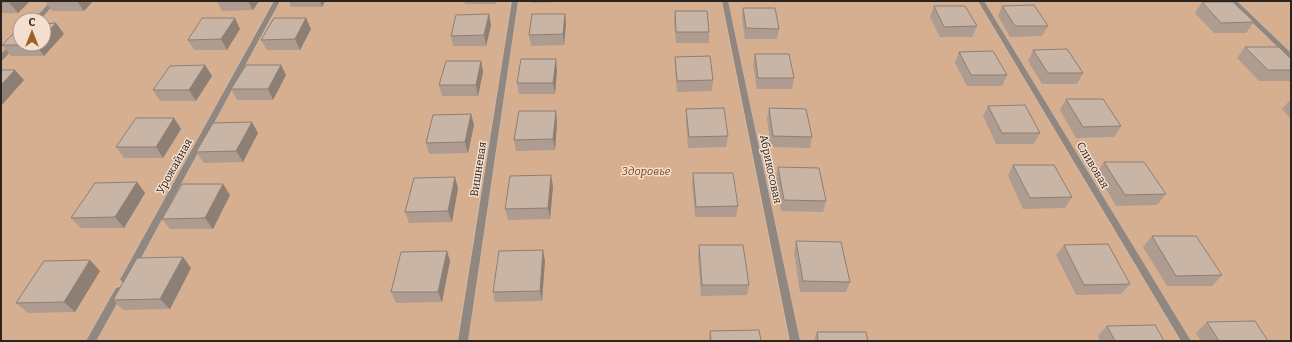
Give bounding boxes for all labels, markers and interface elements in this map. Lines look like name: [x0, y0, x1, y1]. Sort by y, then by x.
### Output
north arrow: [12, 12, 52, 52]
text: С: [29, 16, 36, 29]
street label: Абрикосовая: [757, 133, 784, 205]
street label: Урожайная: [154, 136, 195, 196]
street label: Сливовая: [1074, 140, 1111, 191]
street label: Вишневая: [468, 141, 489, 198]
park label: Здоровье: [622, 165, 671, 178]

